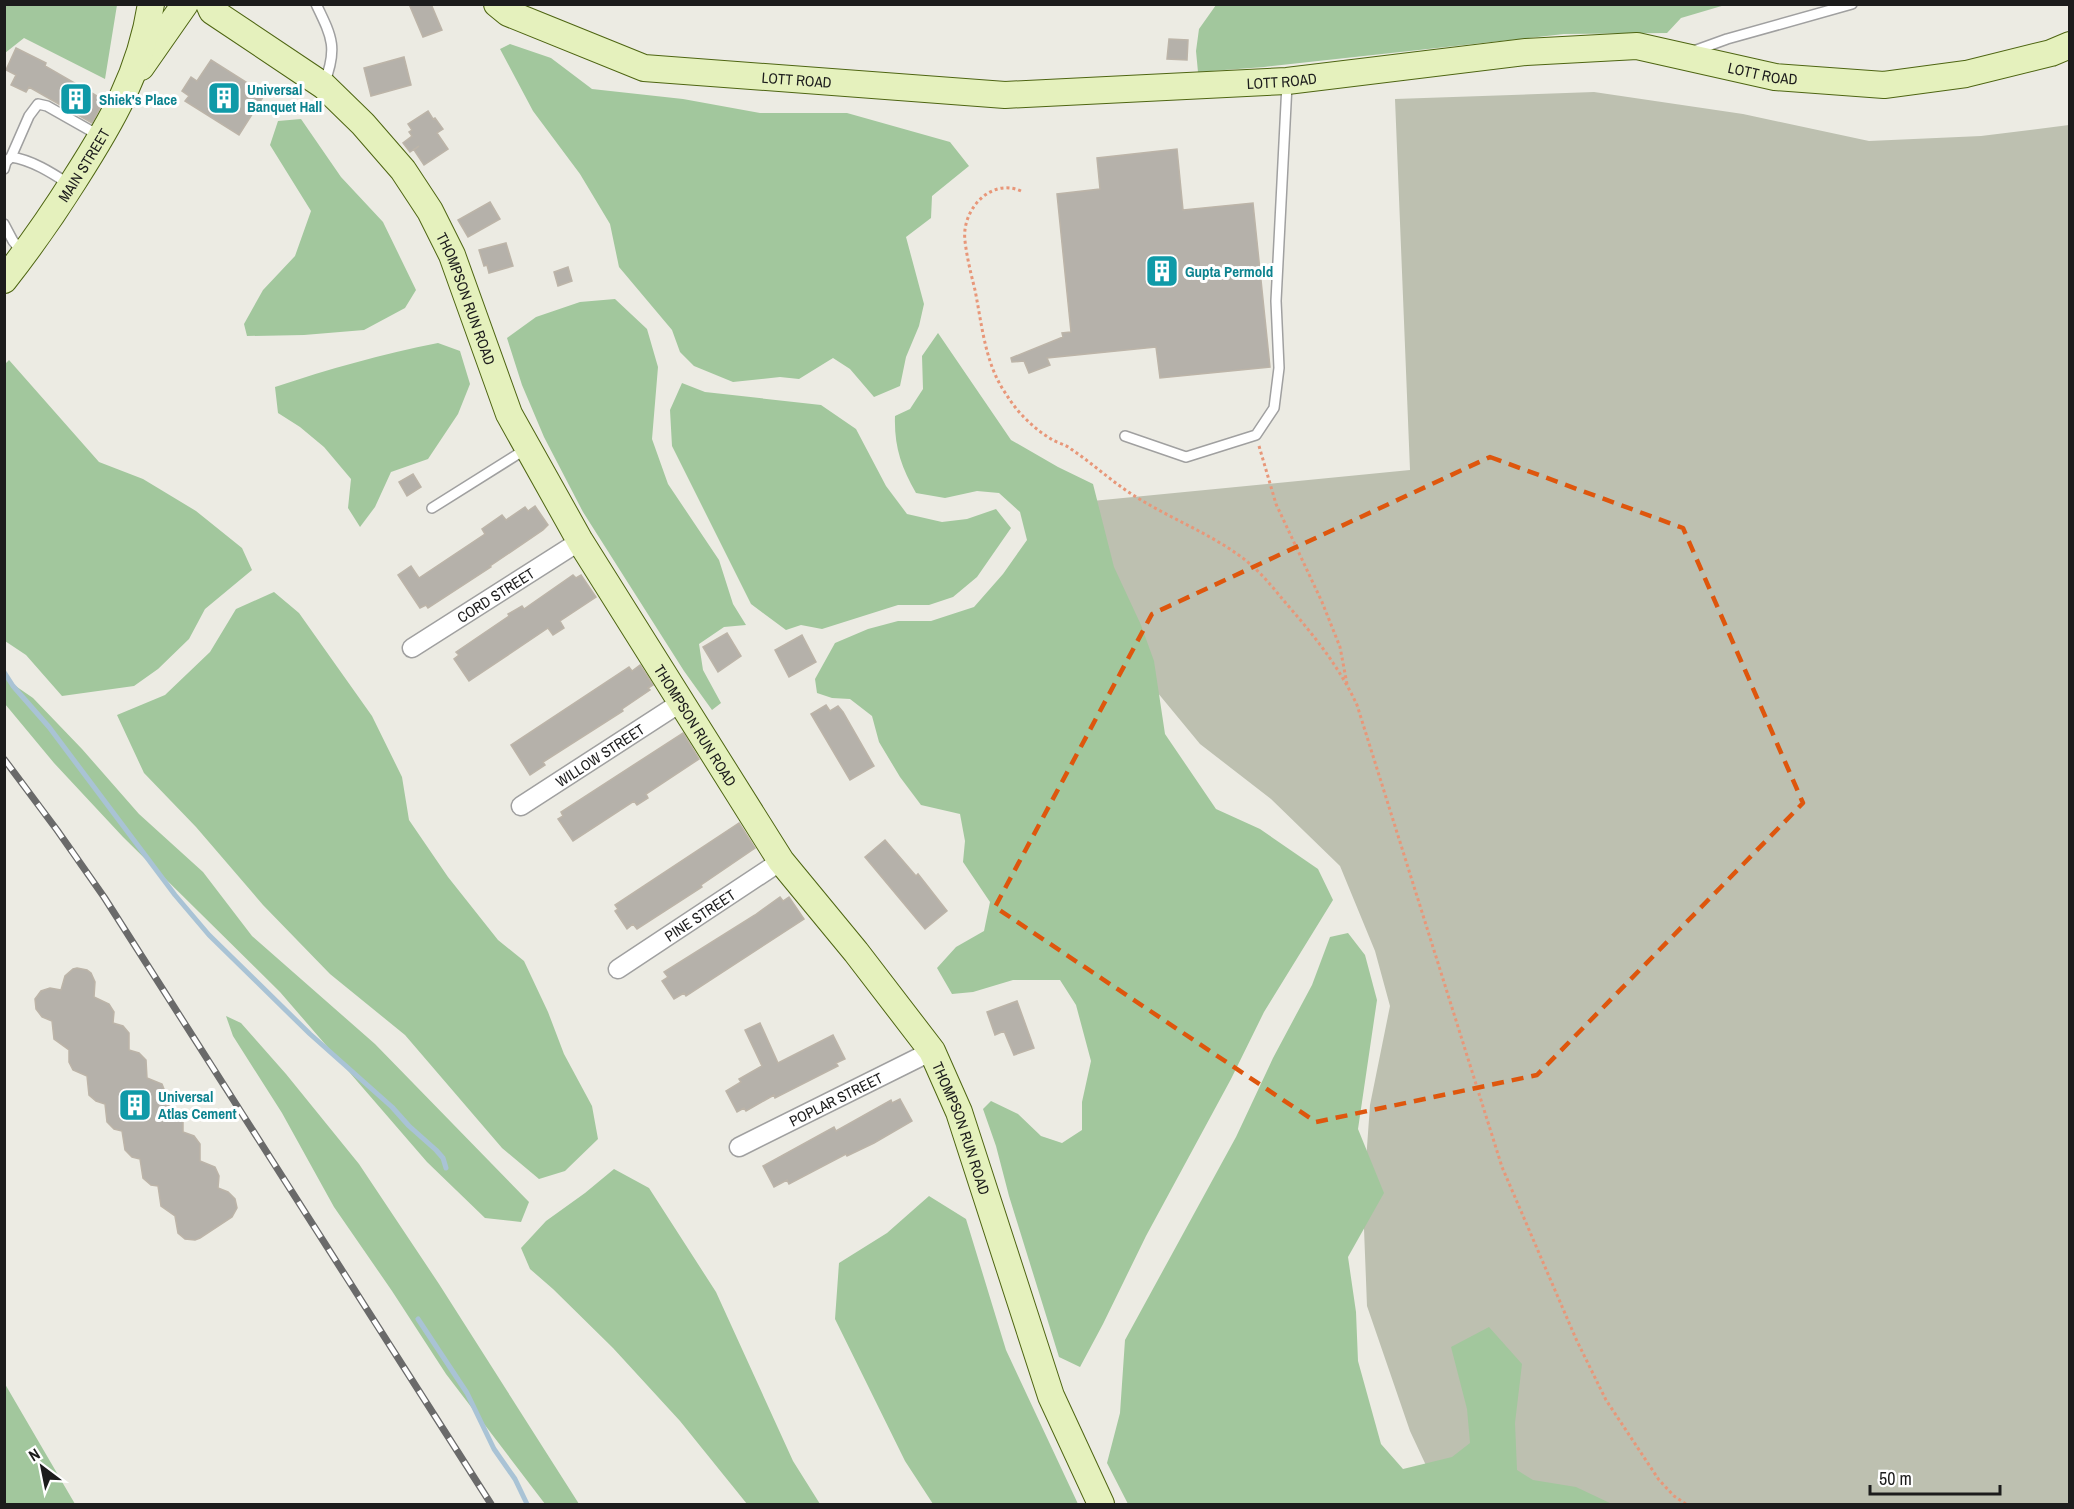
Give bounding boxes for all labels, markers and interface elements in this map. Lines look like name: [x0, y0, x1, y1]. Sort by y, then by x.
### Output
street label: LOTT ROAD: [1726, 56, 1798, 89]
street label: LOTT ROAD: [761, 66, 833, 93]
street label: LOTT ROAD: [1246, 67, 1318, 93]
place label: Universal Banquet Hall: [247, 79, 322, 117]
building icon: Universal Banquet Hall: [206, 80, 242, 116]
building icon: Shiek's Place: [58, 81, 94, 117]
place label: Shiek's Place: [99, 89, 177, 110]
street label: MAIN STREET: [53, 124, 115, 206]
street label: THOMPSON RUN ROAD: [432, 229, 501, 368]
building icon: Gupta Permold: [1144, 253, 1180, 289]
place label: Gupta Permold: [1185, 261, 1273, 282]
street label: CORD STREET: [453, 562, 539, 627]
street label: THOMPSON RUN ROAD: [649, 660, 742, 790]
street label: WILLOW STREET: [551, 718, 649, 791]
street label: PINE STREET: [660, 884, 740, 946]
street label: THOMPSON RUN ROAD: [928, 1058, 996, 1197]
street label: POPLAR STREET: [785, 1067, 886, 1131]
place label: Universal Atlas Cement: [158, 1086, 237, 1124]
building icon: Universal Atlas Cement: [117, 1087, 153, 1123]
north arrow: [12, 1437, 72, 1497]
text: N: [24, 1442, 44, 1466]
scale bar: [1870, 1458, 2000, 1496]
text: 50 m: [1879, 1466, 1912, 1491]

